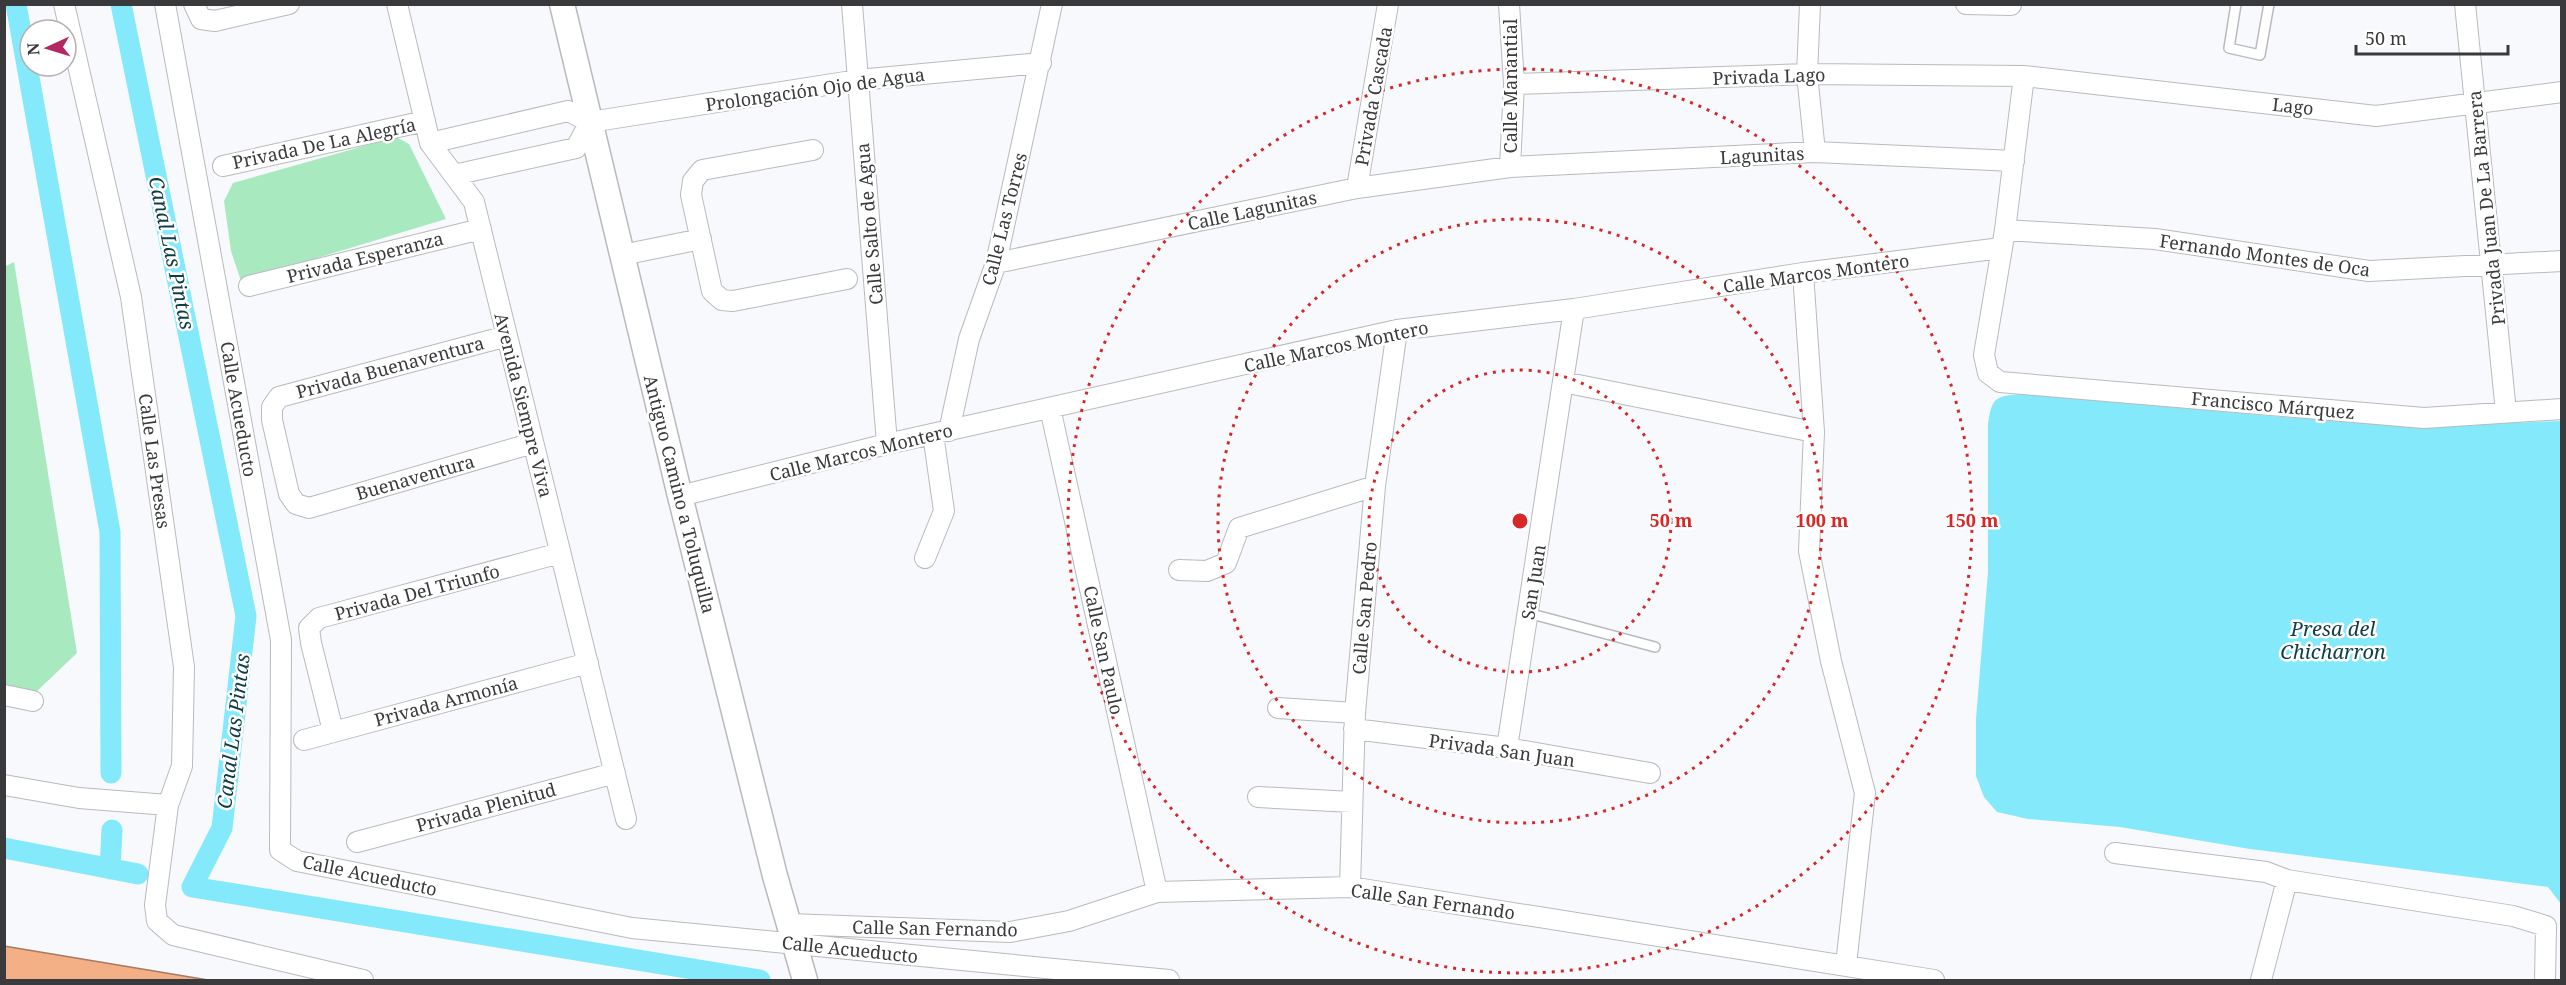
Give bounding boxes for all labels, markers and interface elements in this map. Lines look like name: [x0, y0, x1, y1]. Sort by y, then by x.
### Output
north arrow: [18, 18, 78, 78]
street label: Calle Manantial: [1498, 18, 1522, 153]
scale bar: [2356, 18, 2508, 56]
street label: Privada Cascada: [1349, 24, 1397, 168]
text: 50 m: [2365, 26, 2407, 50]
text: N: [22, 42, 44, 56]
street label: Prolongación Ojo de Agua: [704, 62, 926, 116]
street label: Privada Lago: [1712, 62, 1826, 90]
street label: Privada Juan De La Barrera: [2462, 89, 2510, 327]
street label: Lago: [2271, 92, 2315, 120]
street label: Privada De La Alegría: [230, 112, 418, 174]
street label: Lagunitas: [1719, 141, 1805, 169]
street label: Calle Salto de Agua: [850, 142, 888, 306]
street label: Calle Las Torres: [976, 150, 1032, 288]
water label: Canal Las Pintas: [143, 174, 201, 332]
street label: Calle Lagunitas: [1185, 185, 1319, 235]
street label: Privada Esperanza: [284, 226, 446, 288]
street label: Fernando Montes de Oca: [2158, 228, 2372, 282]
street label: Calle Marcos Montero: [1721, 248, 1911, 298]
street label: Avenida Siempre Viva: [489, 310, 559, 500]
street label: Calle Marcos Montero: [1242, 315, 1430, 377]
street label: Privada Buenaventura: [293, 330, 487, 404]
street label: Calle Acueducto: [215, 339, 263, 479]
street label: Antiguo Camino a Toluquilla: [639, 372, 721, 616]
street label: Francisco Márquez: [2190, 386, 2356, 424]
street label: Calle Las Presas: [134, 392, 176, 530]
street label: Calle Marcos Montero: [767, 418, 955, 486]
street label: Buenaventura: [353, 449, 477, 505]
text: 50 m: [1650, 508, 1693, 532]
text: 100 m: [1796, 508, 1849, 532]
text: 150 m: [1946, 508, 1999, 532]
centre of rings: [1510, 511, 1530, 531]
street label: Calle San Pedro: [1346, 541, 1382, 675]
street label: San Juan: [1515, 542, 1551, 621]
street label: Privada Del Triunfo: [332, 558, 502, 626]
street label: Calle San Paulo: [1079, 583, 1129, 717]
water label: Presa del Chicharron: [2280, 615, 2386, 665]
water label: Canal Las Pintas: [210, 652, 256, 810]
street label: Privada Armonía: [372, 670, 520, 732]
street label: Privada San Juan: [1427, 728, 1577, 772]
street label: Privada Plenitud: [413, 777, 559, 837]
street label: Calle Acueducto: [301, 849, 439, 901]
street label: Calle San Fernando: [1349, 878, 1517, 924]
street label: Calle San Fernando: [852, 915, 1018, 941]
street label: Calle Acueducto: [781, 930, 919, 968]

